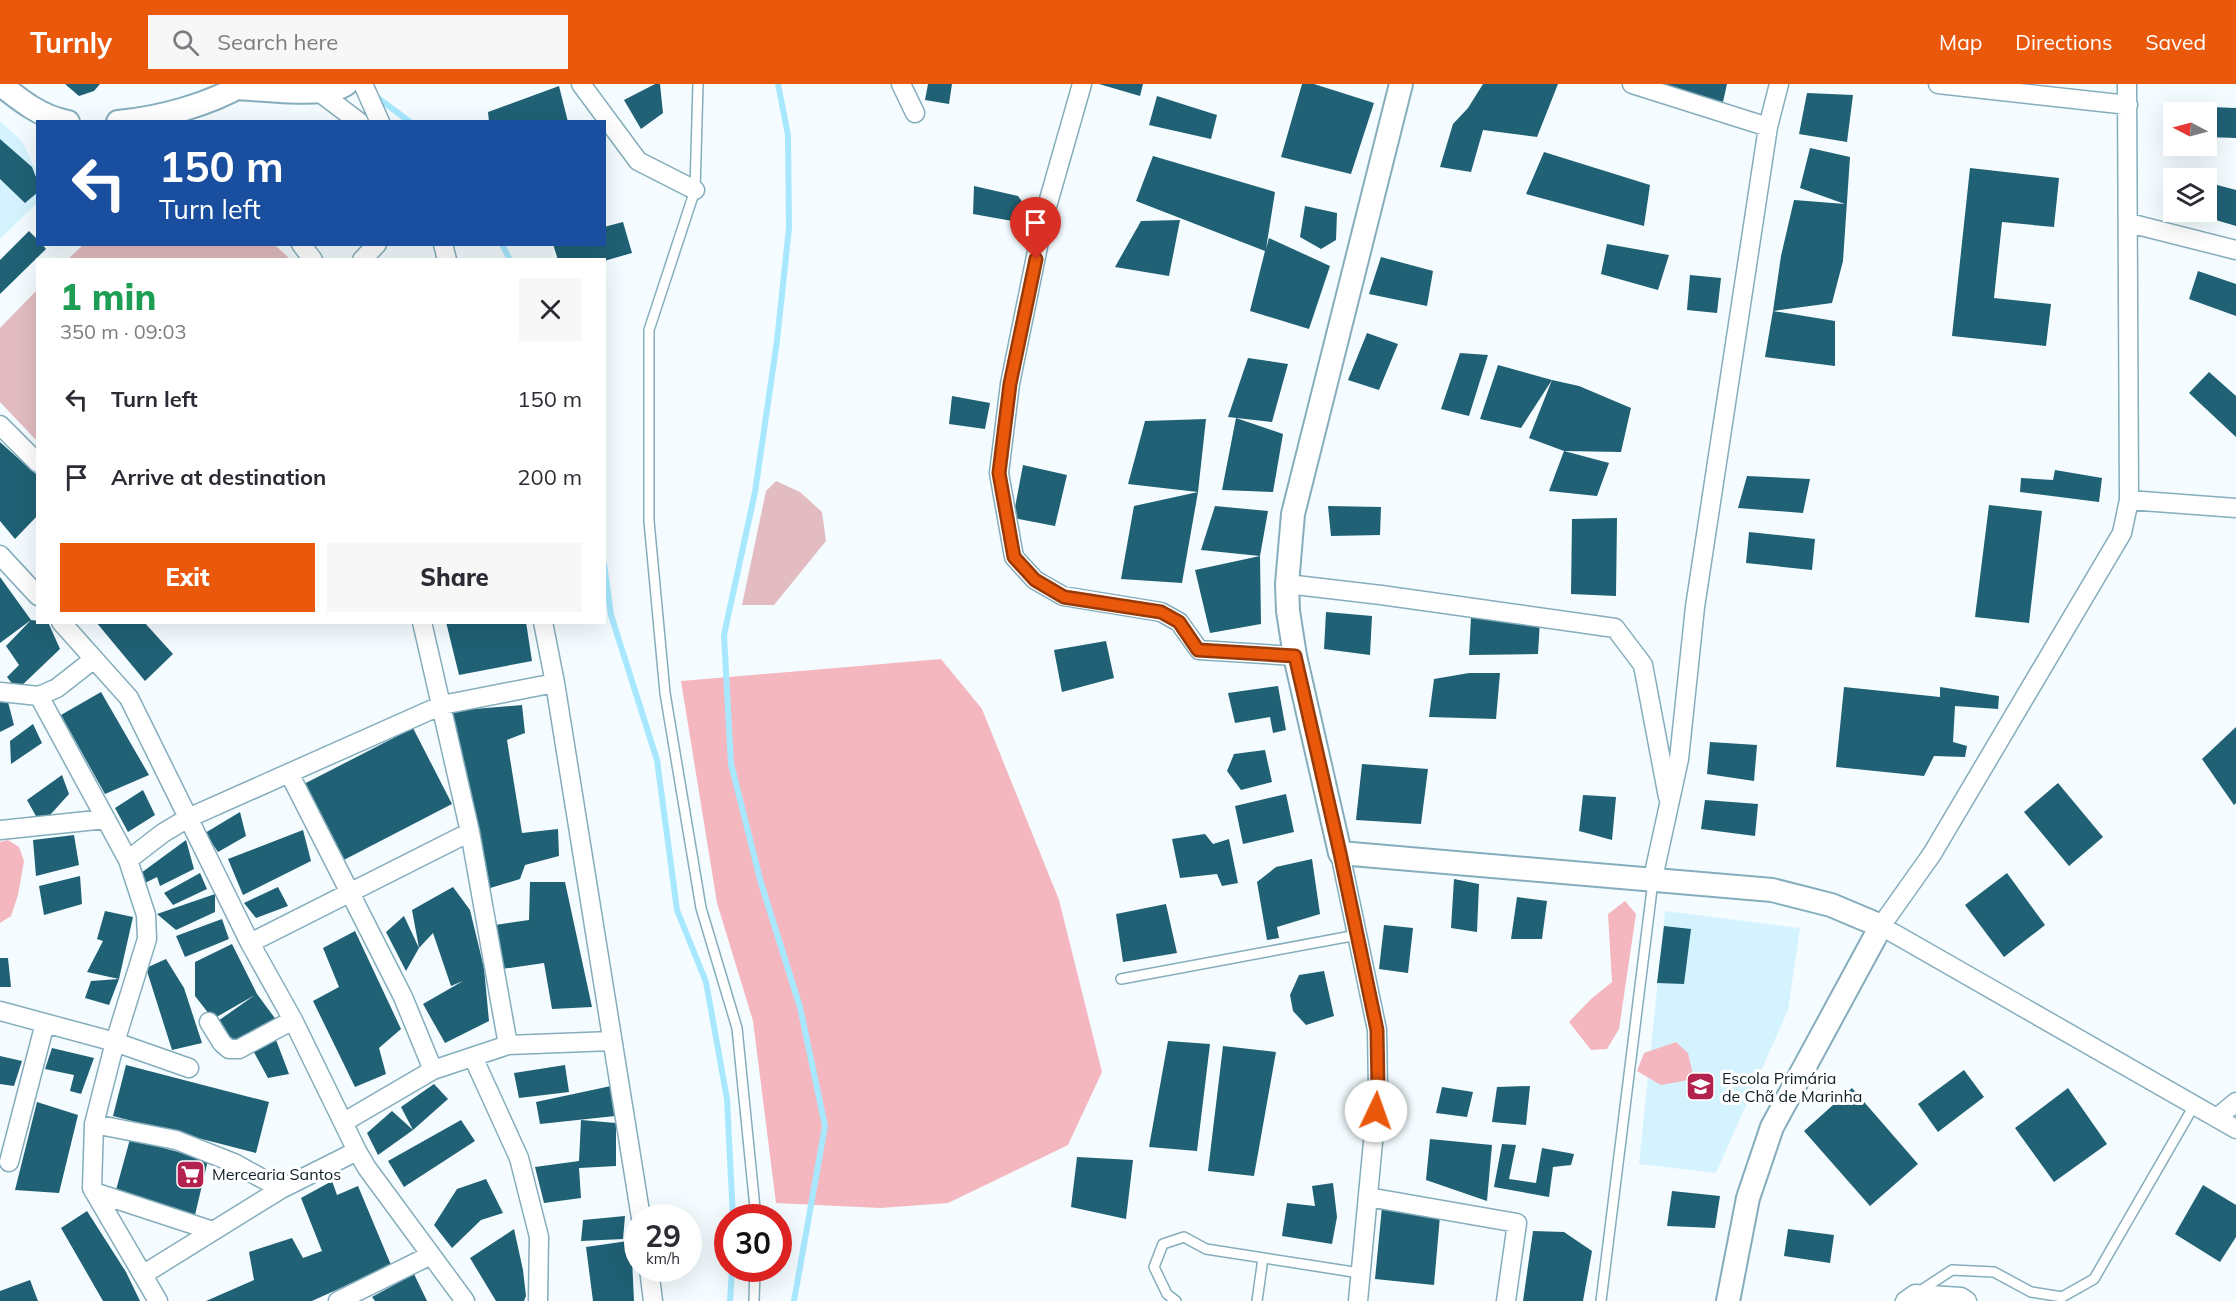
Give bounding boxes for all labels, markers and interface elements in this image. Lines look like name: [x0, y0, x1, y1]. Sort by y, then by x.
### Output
search box: [148, 15, 568, 69]
text: Turnly: [30, 25, 112, 60]
icon: search: [169, 26, 202, 59]
text: Search here: [217, 28, 338, 56]
text: Map: [1939, 29, 1982, 55]
text: Directions: [2015, 29, 2112, 55]
text: Saved: [2145, 29, 2206, 55]
north arrow: [2163, 102, 2217, 156]
map controls: [2163, 102, 2217, 222]
text: 150 m: [159, 140, 284, 193]
icon: left: [60, 144, 138, 222]
button: layers: [2163, 168, 2217, 222]
text: Turn left: [159, 192, 261, 226]
pin: [1010, 197, 1061, 259]
icon: arrive: [1019, 206, 1052, 239]
text: 1 min: [60, 274, 156, 319]
button: close: [519, 278, 582, 341]
text: 350 m · 09:03: [60, 319, 186, 344]
icon: left: [60, 383, 93, 416]
text: Turn left: [111, 385, 198, 413]
text: 150 m: [517, 385, 582, 413]
icon: arrive: [60, 461, 93, 494]
text: Arrive at destination: [111, 463, 326, 491]
text: 200 m: [517, 463, 582, 491]
button: Exit: [60, 543, 315, 612]
button: Share: [327, 543, 582, 612]
place label: Escola Primária de Chã de Marinha: [1722, 1068, 1862, 1106]
school or university icon: Escola Primária de Chã de Marinha: [1685, 1071, 1717, 1103]
position arrow: [1344, 1079, 1408, 1143]
supermarket icon: Mercearia Santos: [175, 1158, 207, 1190]
place label: Mercearia Santos: [212, 1164, 341, 1184]
speed limit sign: 30: [714, 1204, 792, 1282]
text: 29: [645, 1217, 681, 1255]
text: km/h: [646, 1249, 680, 1268]

